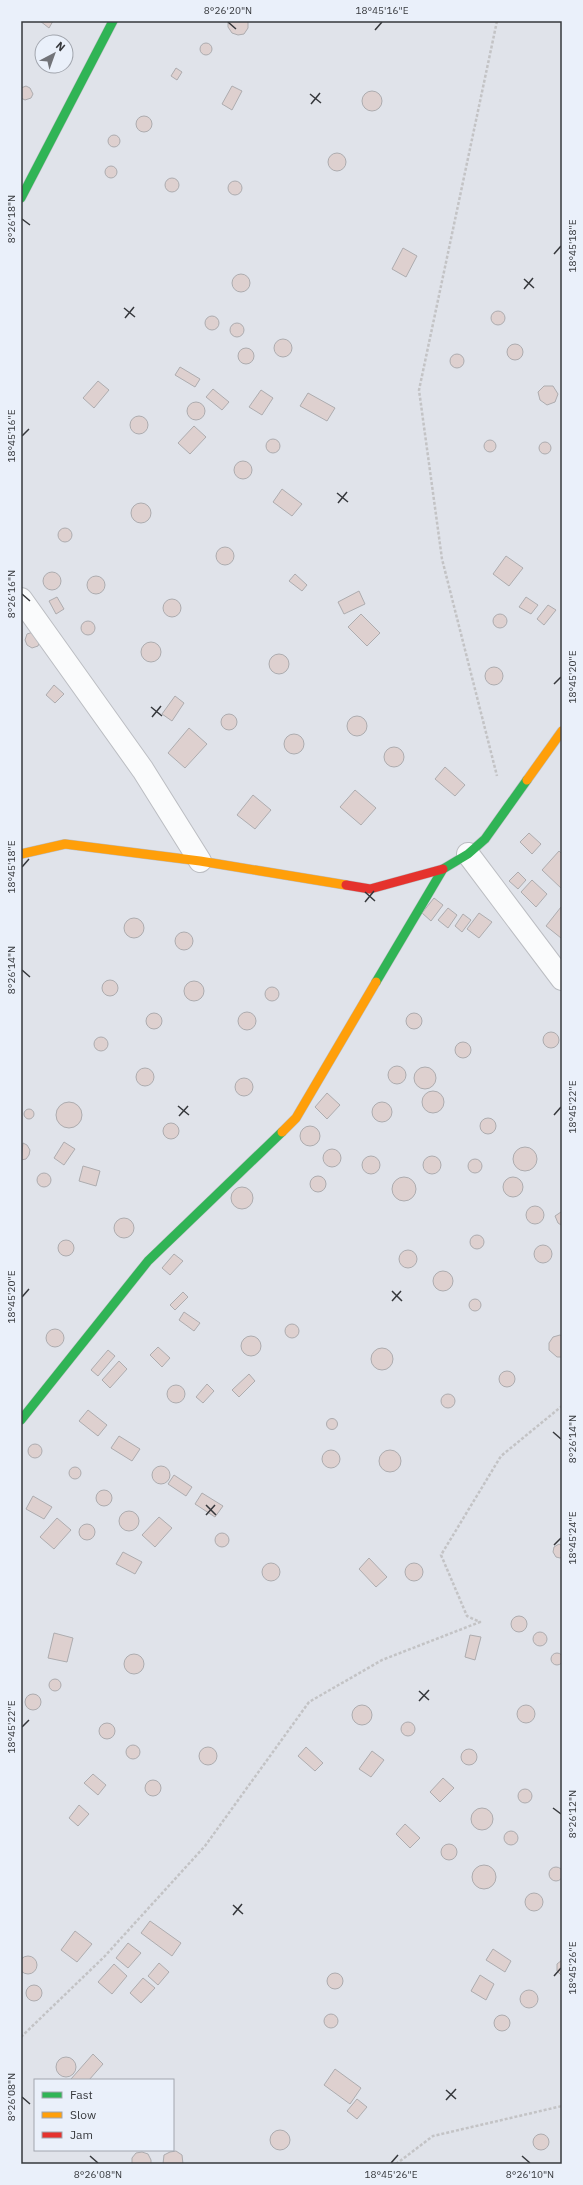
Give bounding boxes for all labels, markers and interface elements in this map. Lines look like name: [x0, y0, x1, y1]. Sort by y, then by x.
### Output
text: 8°26'20"N: [204, 4, 252, 17]
text: 18°45'16"E: [355, 4, 409, 17]
north arrow: [34, 34, 74, 74]
text: N: [53, 39, 68, 54]
text: 8°26'18"N: [5, 195, 18, 243]
text: 18°45'18"E: [566, 219, 579, 273]
text: 18°45'16"E: [5, 409, 18, 463]
text: 8°26'16"N: [5, 570, 18, 618]
text: 18°45'20"E: [566, 650, 579, 704]
text: 18°45'18"E: [5, 840, 18, 894]
text: 8°26'14"N: [5, 946, 18, 994]
text: 18°45'22"E: [566, 1080, 579, 1134]
text: 18°45'20"E: [5, 1270, 18, 1324]
text: 8°26'14"N: [566, 1415, 579, 1463]
text: 18°45'24"E: [566, 1511, 579, 1565]
text: 18°45'22"E: [5, 1700, 18, 1754]
text: 8°26'12"N: [566, 1790, 579, 1838]
text: 18°45'26"E: [566, 1941, 579, 1995]
text: 8°26'08"N: [5, 2073, 18, 2121]
legend: [34, 2079, 174, 2151]
text: Fast: [70, 2087, 93, 2102]
text: Slow: [70, 2107, 96, 2122]
text: Jam: [70, 2127, 93, 2142]
text: 8°26'08"N: [74, 2168, 122, 2181]
text: 18°45'26"E: [364, 2168, 418, 2181]
text: 8°26'10"N: [506, 2168, 554, 2181]

